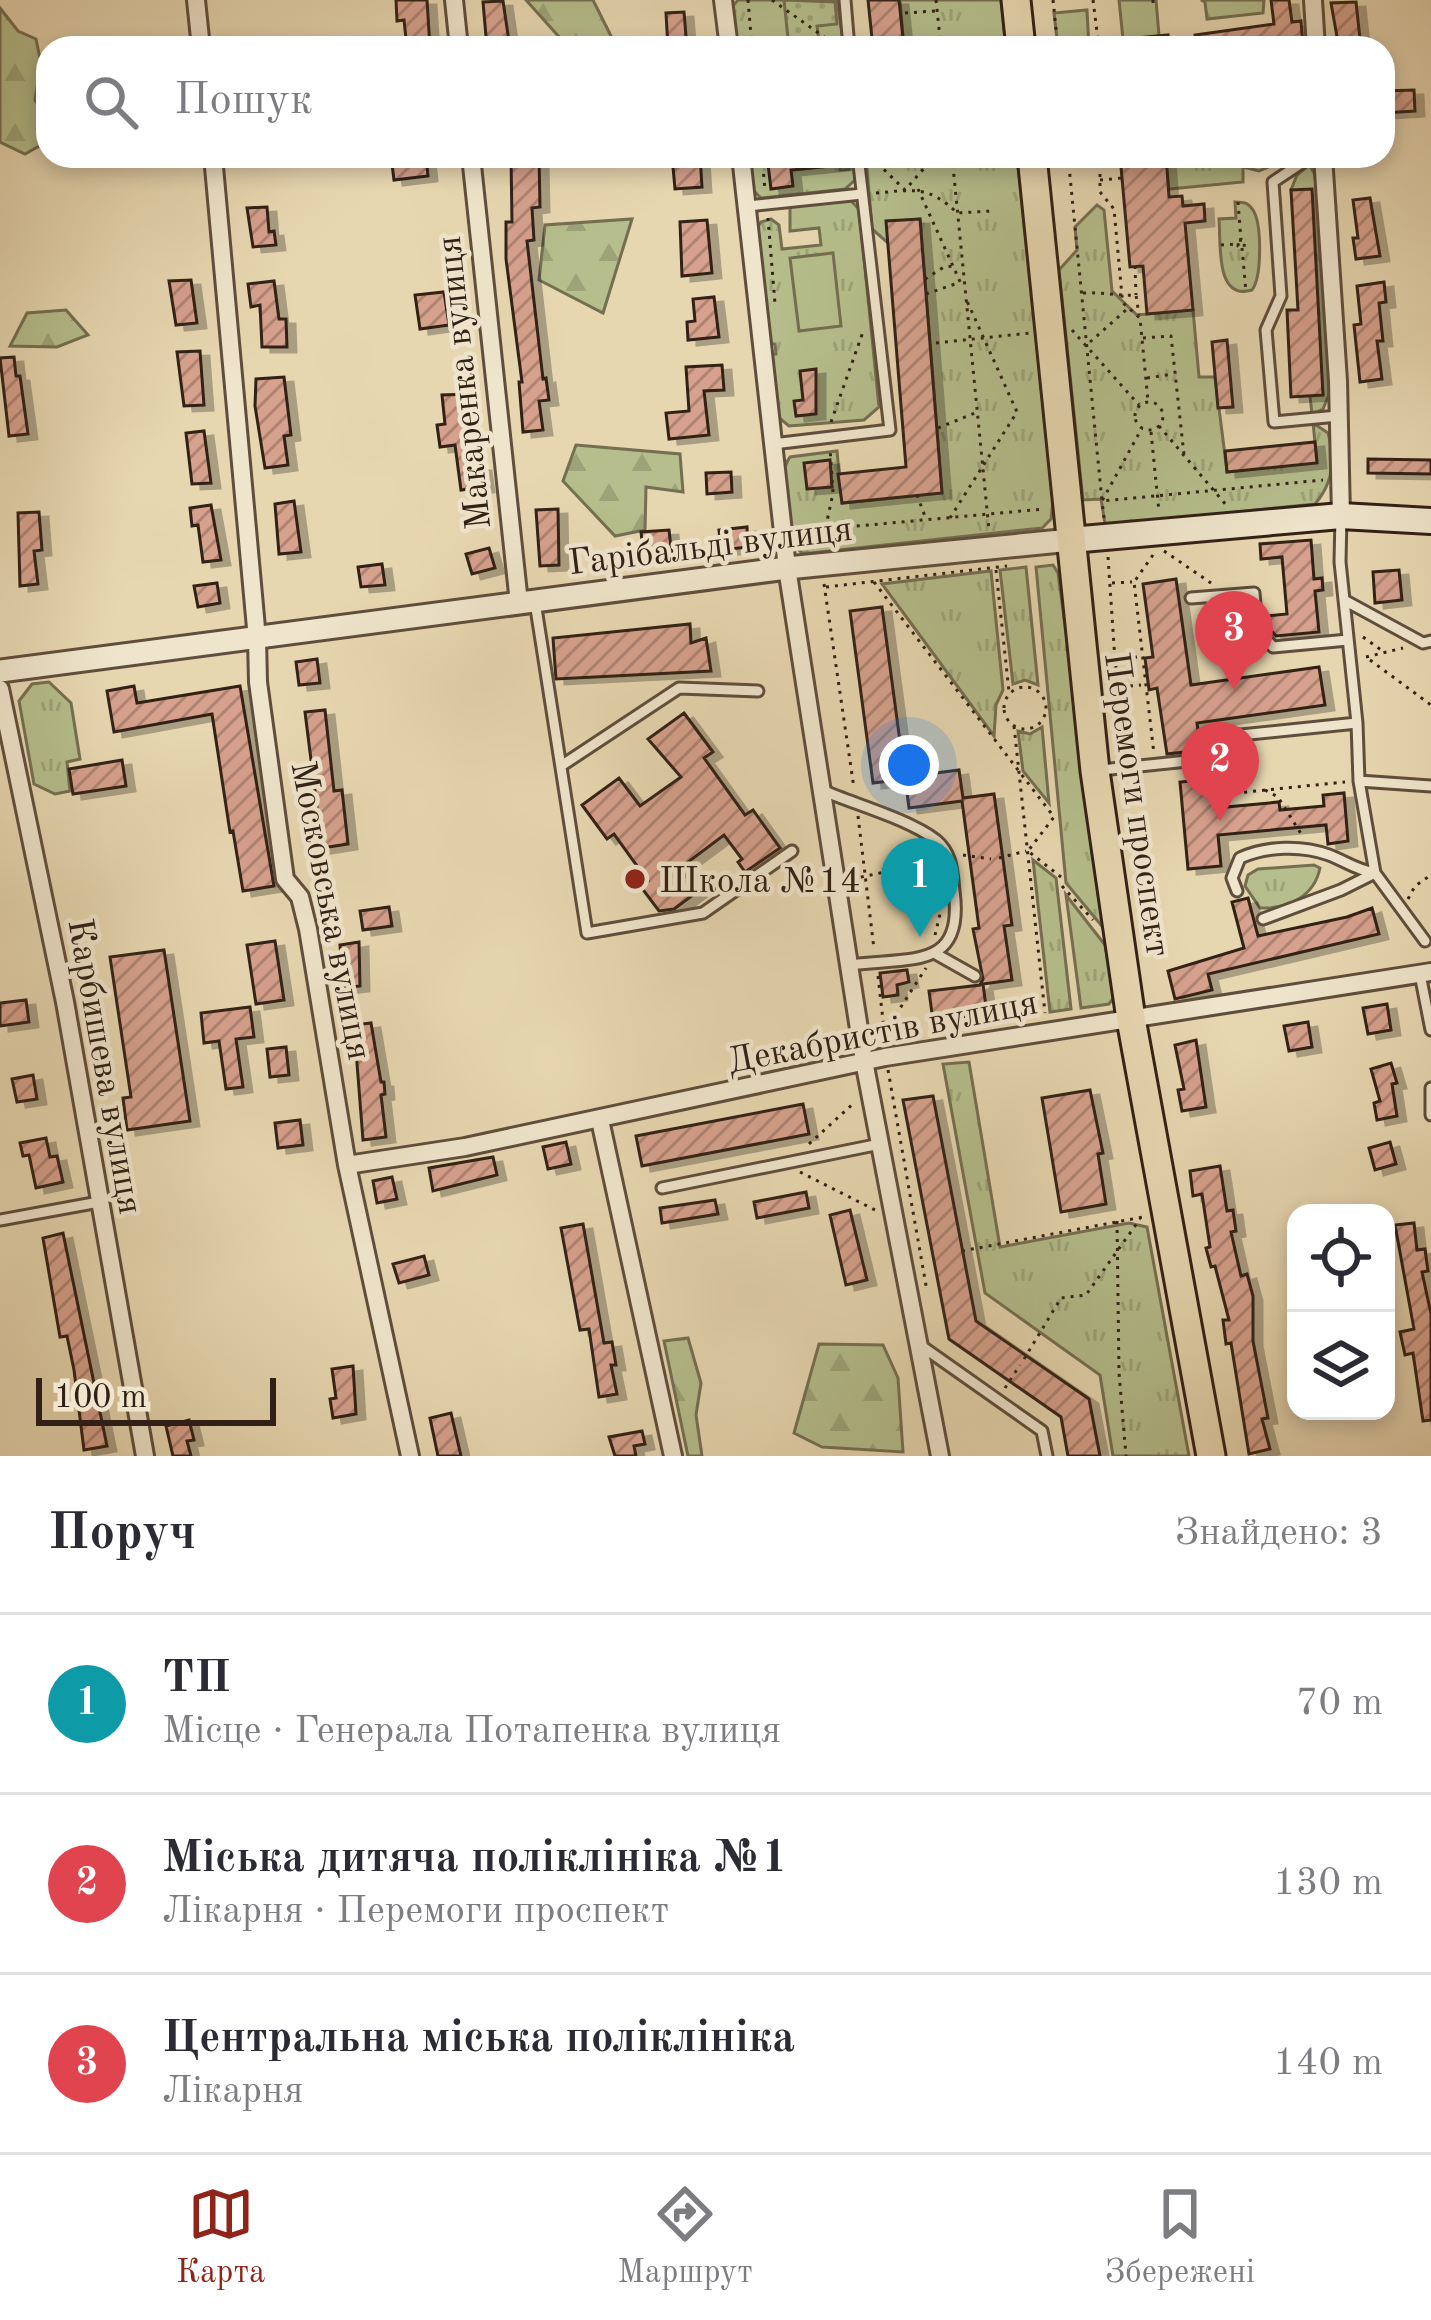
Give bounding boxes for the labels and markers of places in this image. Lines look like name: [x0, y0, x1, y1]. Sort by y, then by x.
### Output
pin: 3: [1195, 591, 1273, 690]
pin: 2: [1181, 722, 1259, 821]
pin: 1: [881, 838, 959, 937]
place label: Школа №14: [659, 865, 861, 901]
marker: Школа №14: [622, 866, 648, 892]

